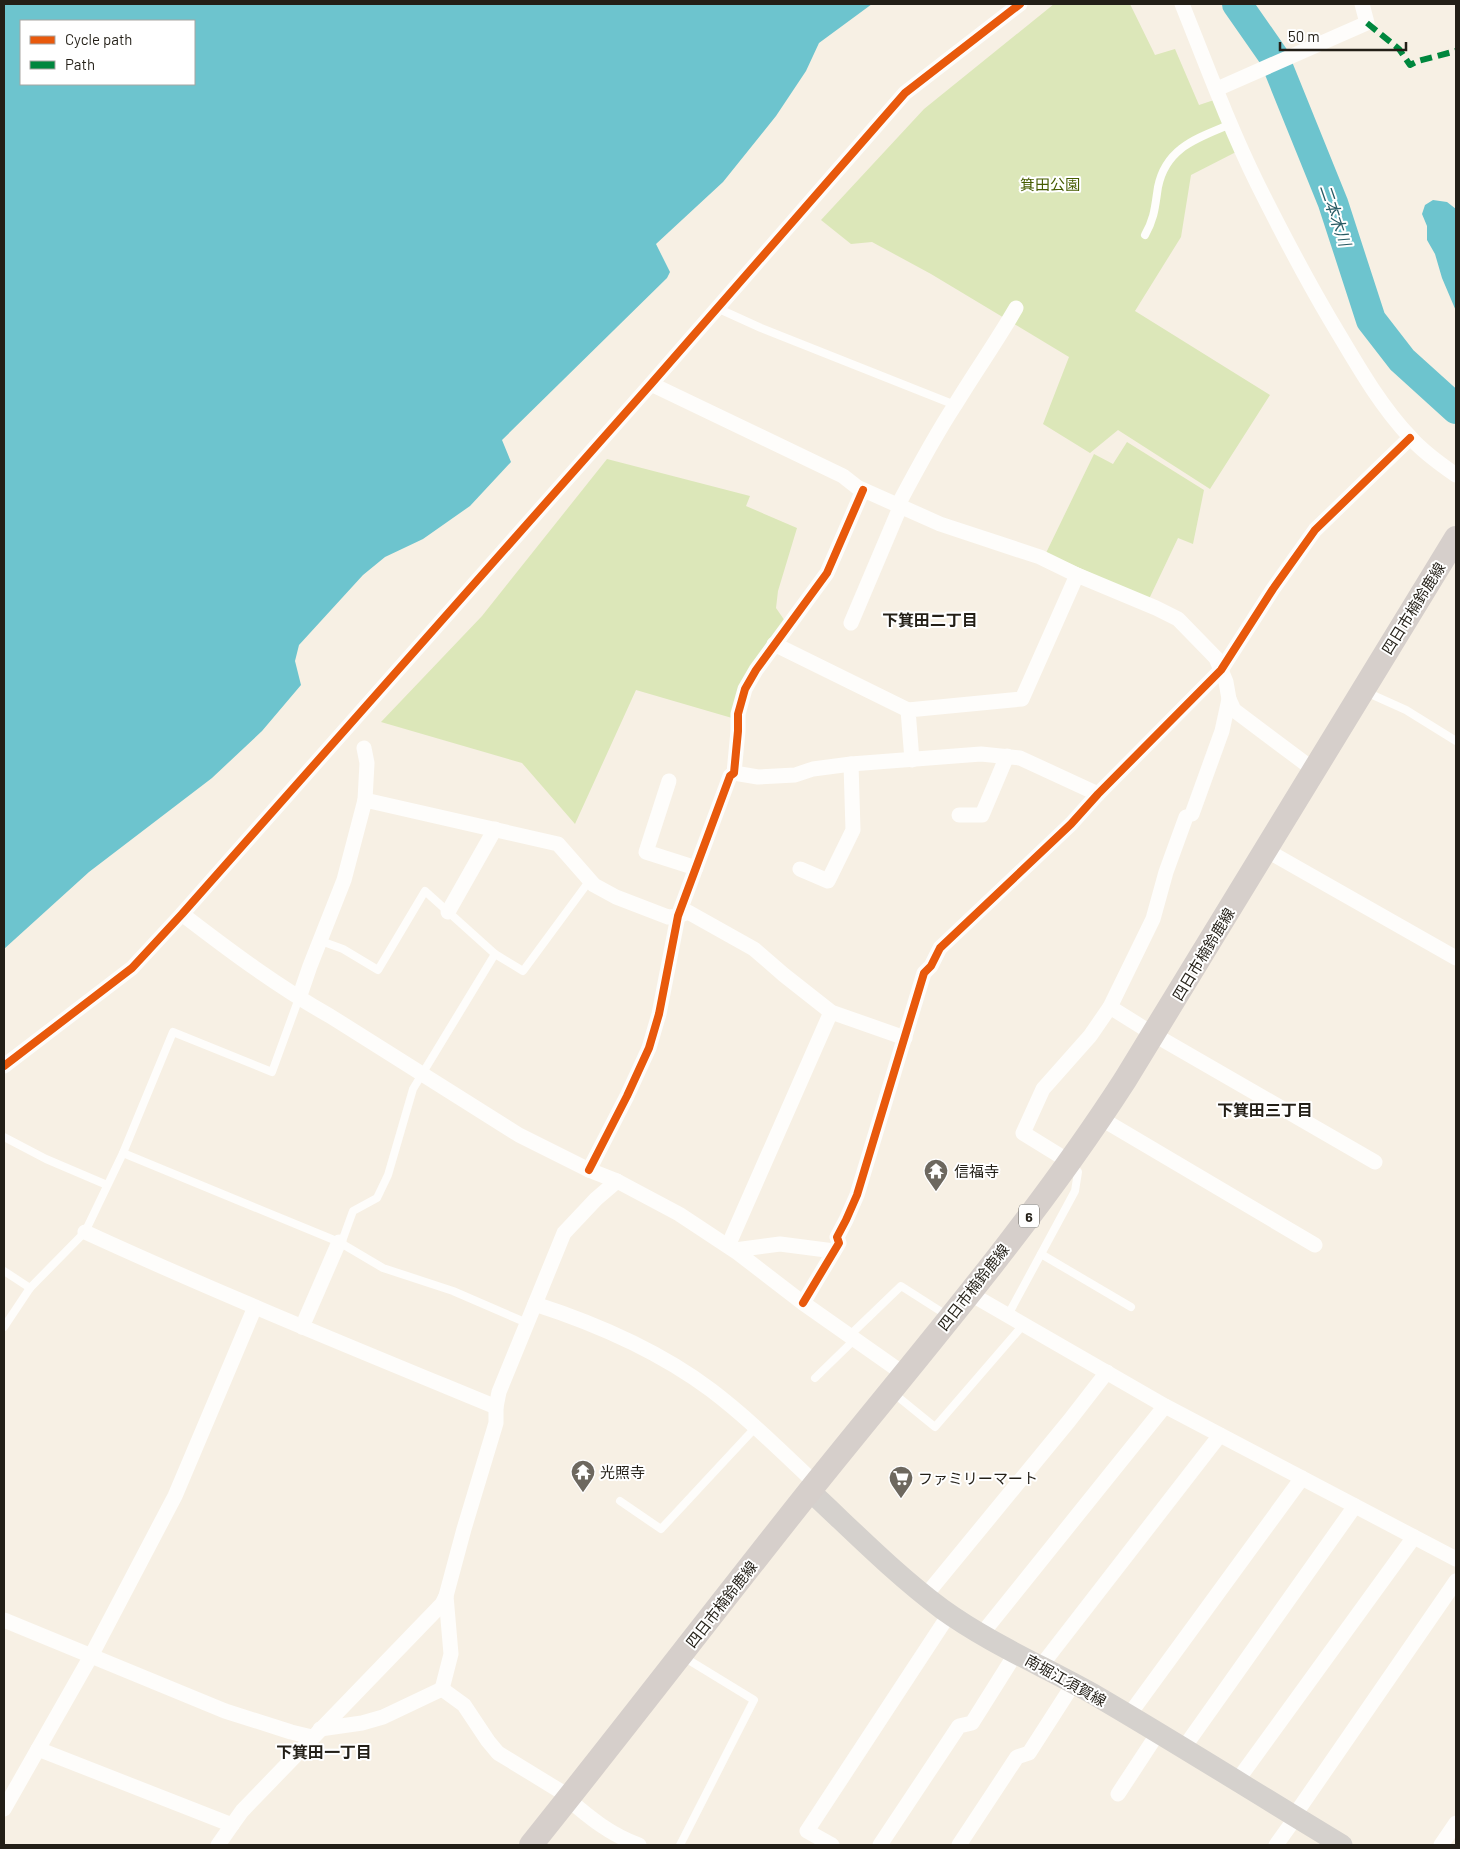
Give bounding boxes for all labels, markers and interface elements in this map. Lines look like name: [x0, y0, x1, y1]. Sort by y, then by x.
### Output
legend: [20, 20, 195, 85]
scale bar: [1280, 20, 1406, 52]
text: 50 m: [1288, 27, 1320, 45]
text: Cycle path: [65, 30, 132, 48]
text: Path: [65, 55, 95, 73]
park label: 箕田公園: [1020, 175, 1080, 193]
water label: 二本木川: [1317, 182, 1356, 250]
street label: 四日市楠鈴鹿線: [1378, 559, 1448, 657]
district label: 下箕田二丁目: [882, 610, 978, 629]
street label: 四日市楠鈴鹿線: [1168, 904, 1238, 1004]
district label: 下箕田三丁目: [1217, 1100, 1313, 1119]
temple icon: 信福寺: [923, 1158, 949, 1192]
place label: 信福寺: [954, 1162, 999, 1180]
road number: 6: [1019, 1204, 1039, 1228]
street label: 四日市楠鈴鹿線: [934, 1240, 1012, 1334]
temple icon: 光照寺: [570, 1459, 596, 1493]
place label: 光照寺: [600, 1463, 645, 1481]
supermarket icon: ファミリーマート: [888, 1465, 914, 1499]
place label: ファミリーマート: [918, 1469, 1038, 1487]
street label: 四日市楠鈴鹿線: [682, 1557, 760, 1651]
street label: 南堀江須賀線: [1022, 1650, 1110, 1710]
district label: 下箕田一丁目: [276, 1742, 372, 1761]

